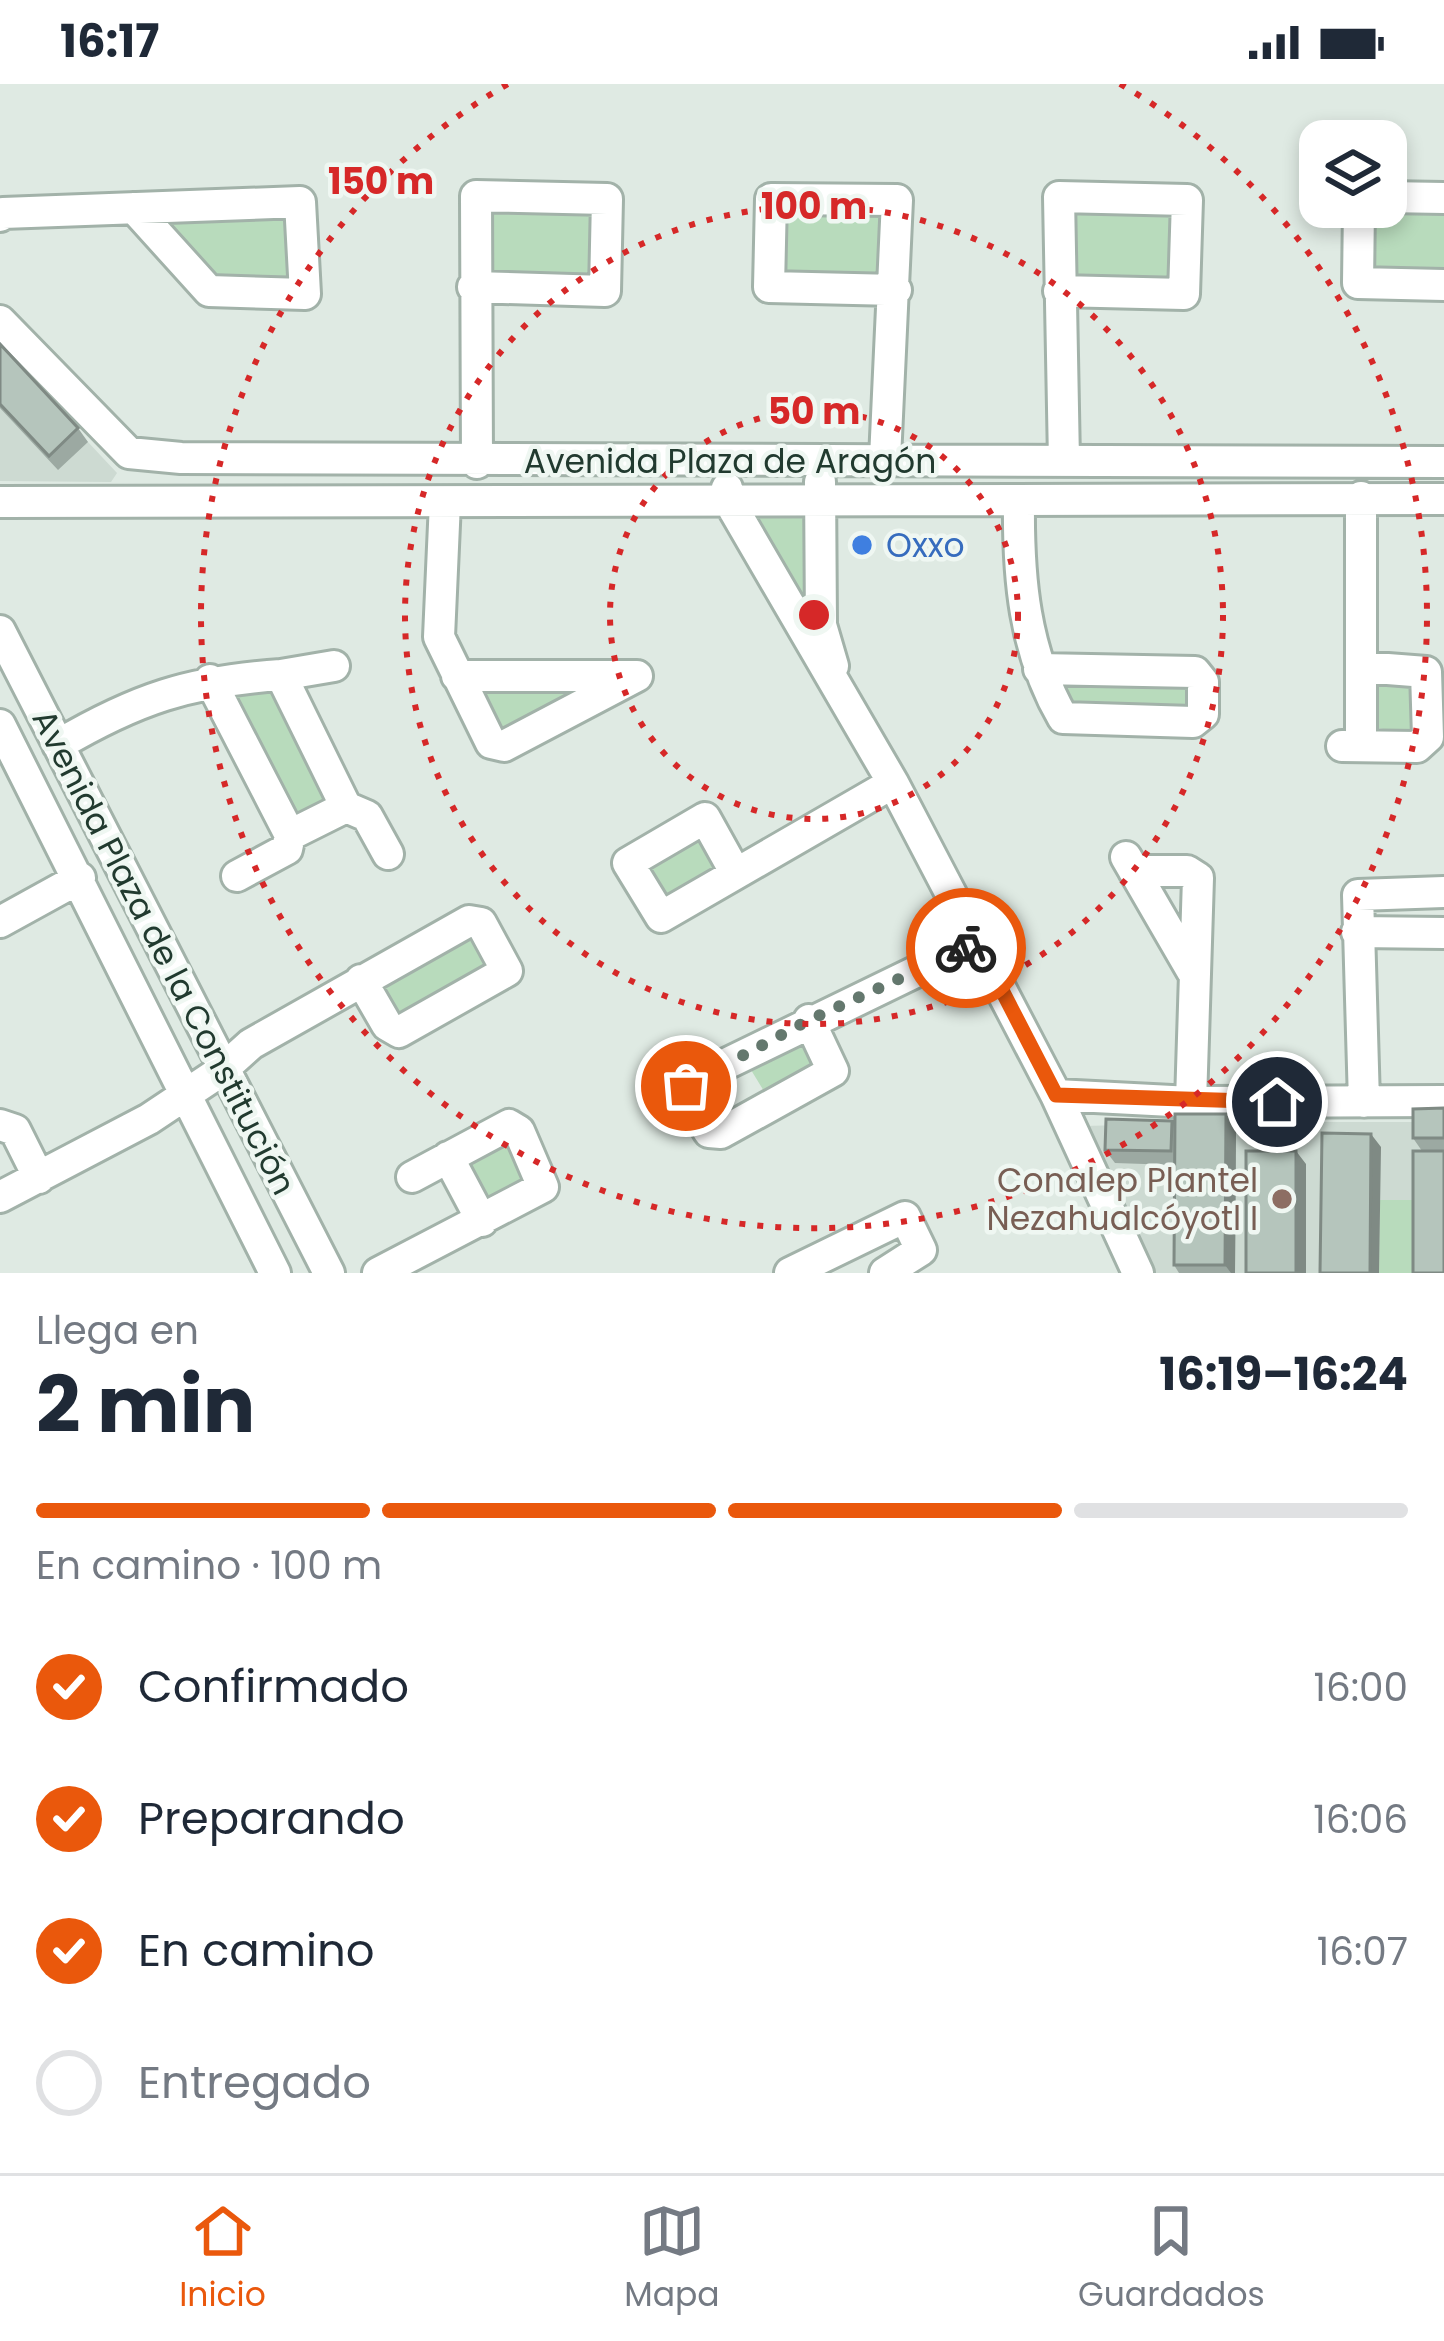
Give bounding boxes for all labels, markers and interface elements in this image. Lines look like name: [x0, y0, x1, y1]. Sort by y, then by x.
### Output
text: 16:17: [60, 10, 159, 73]
map controls: [1299, 120, 1407, 228]
button: layers: [1299, 120, 1407, 228]
text: 150 m: [328, 156, 434, 207]
text: 100 m: [761, 181, 867, 232]
text: 50 m: [768, 386, 860, 437]
street label: Avenida Plaza de Aragón: [524, 438, 936, 485]
place label: Oxxo: [886, 522, 965, 569]
marker: Oxxo: [849, 532, 875, 558]
centre of rings: [793, 594, 835, 636]
street label: Avenida Plaza de la Constitución: [21, 701, 307, 1203]
courier: [906, 888, 1026, 1008]
icon: bike: [933, 915, 999, 981]
pin: [635, 1035, 737, 1137]
pin: [1226, 1051, 1328, 1153]
icon: bag: [653, 1053, 719, 1119]
icon: home: [1244, 1069, 1310, 1135]
place label: Conalep Plantel Nezahualcóyotl I: [986, 1157, 1258, 1242]
marker: Conalep Plantel Nezahualcóyotl I: [1269, 1186, 1295, 1212]
text: Llega en: [36, 1303, 199, 1358]
text: 16:19–16:24: [1159, 1343, 1408, 1406]
text: 2 min: [36, 1350, 255, 1459]
text: En camino · 100 m: [36, 1538, 382, 1593]
icon: check: [36, 1654, 102, 1720]
text: Confirmado: [138, 1655, 409, 1718]
text: 16:00: [1313, 1660, 1408, 1715]
icon: check: [36, 1786, 102, 1852]
text: Preparando: [138, 1787, 405, 1850]
text: 16:06: [1313, 1792, 1408, 1847]
icon: check: [36, 1918, 102, 1984]
text: En camino: [138, 1919, 375, 1982]
text: 16:07: [1317, 1924, 1408, 1979]
text: Entregado: [138, 2051, 371, 2114]
tab: Inicio: [179, 2198, 266, 2320]
tab: Mapa: [624, 2198, 720, 2320]
tab: Guardados: [1078, 2198, 1265, 2320]

